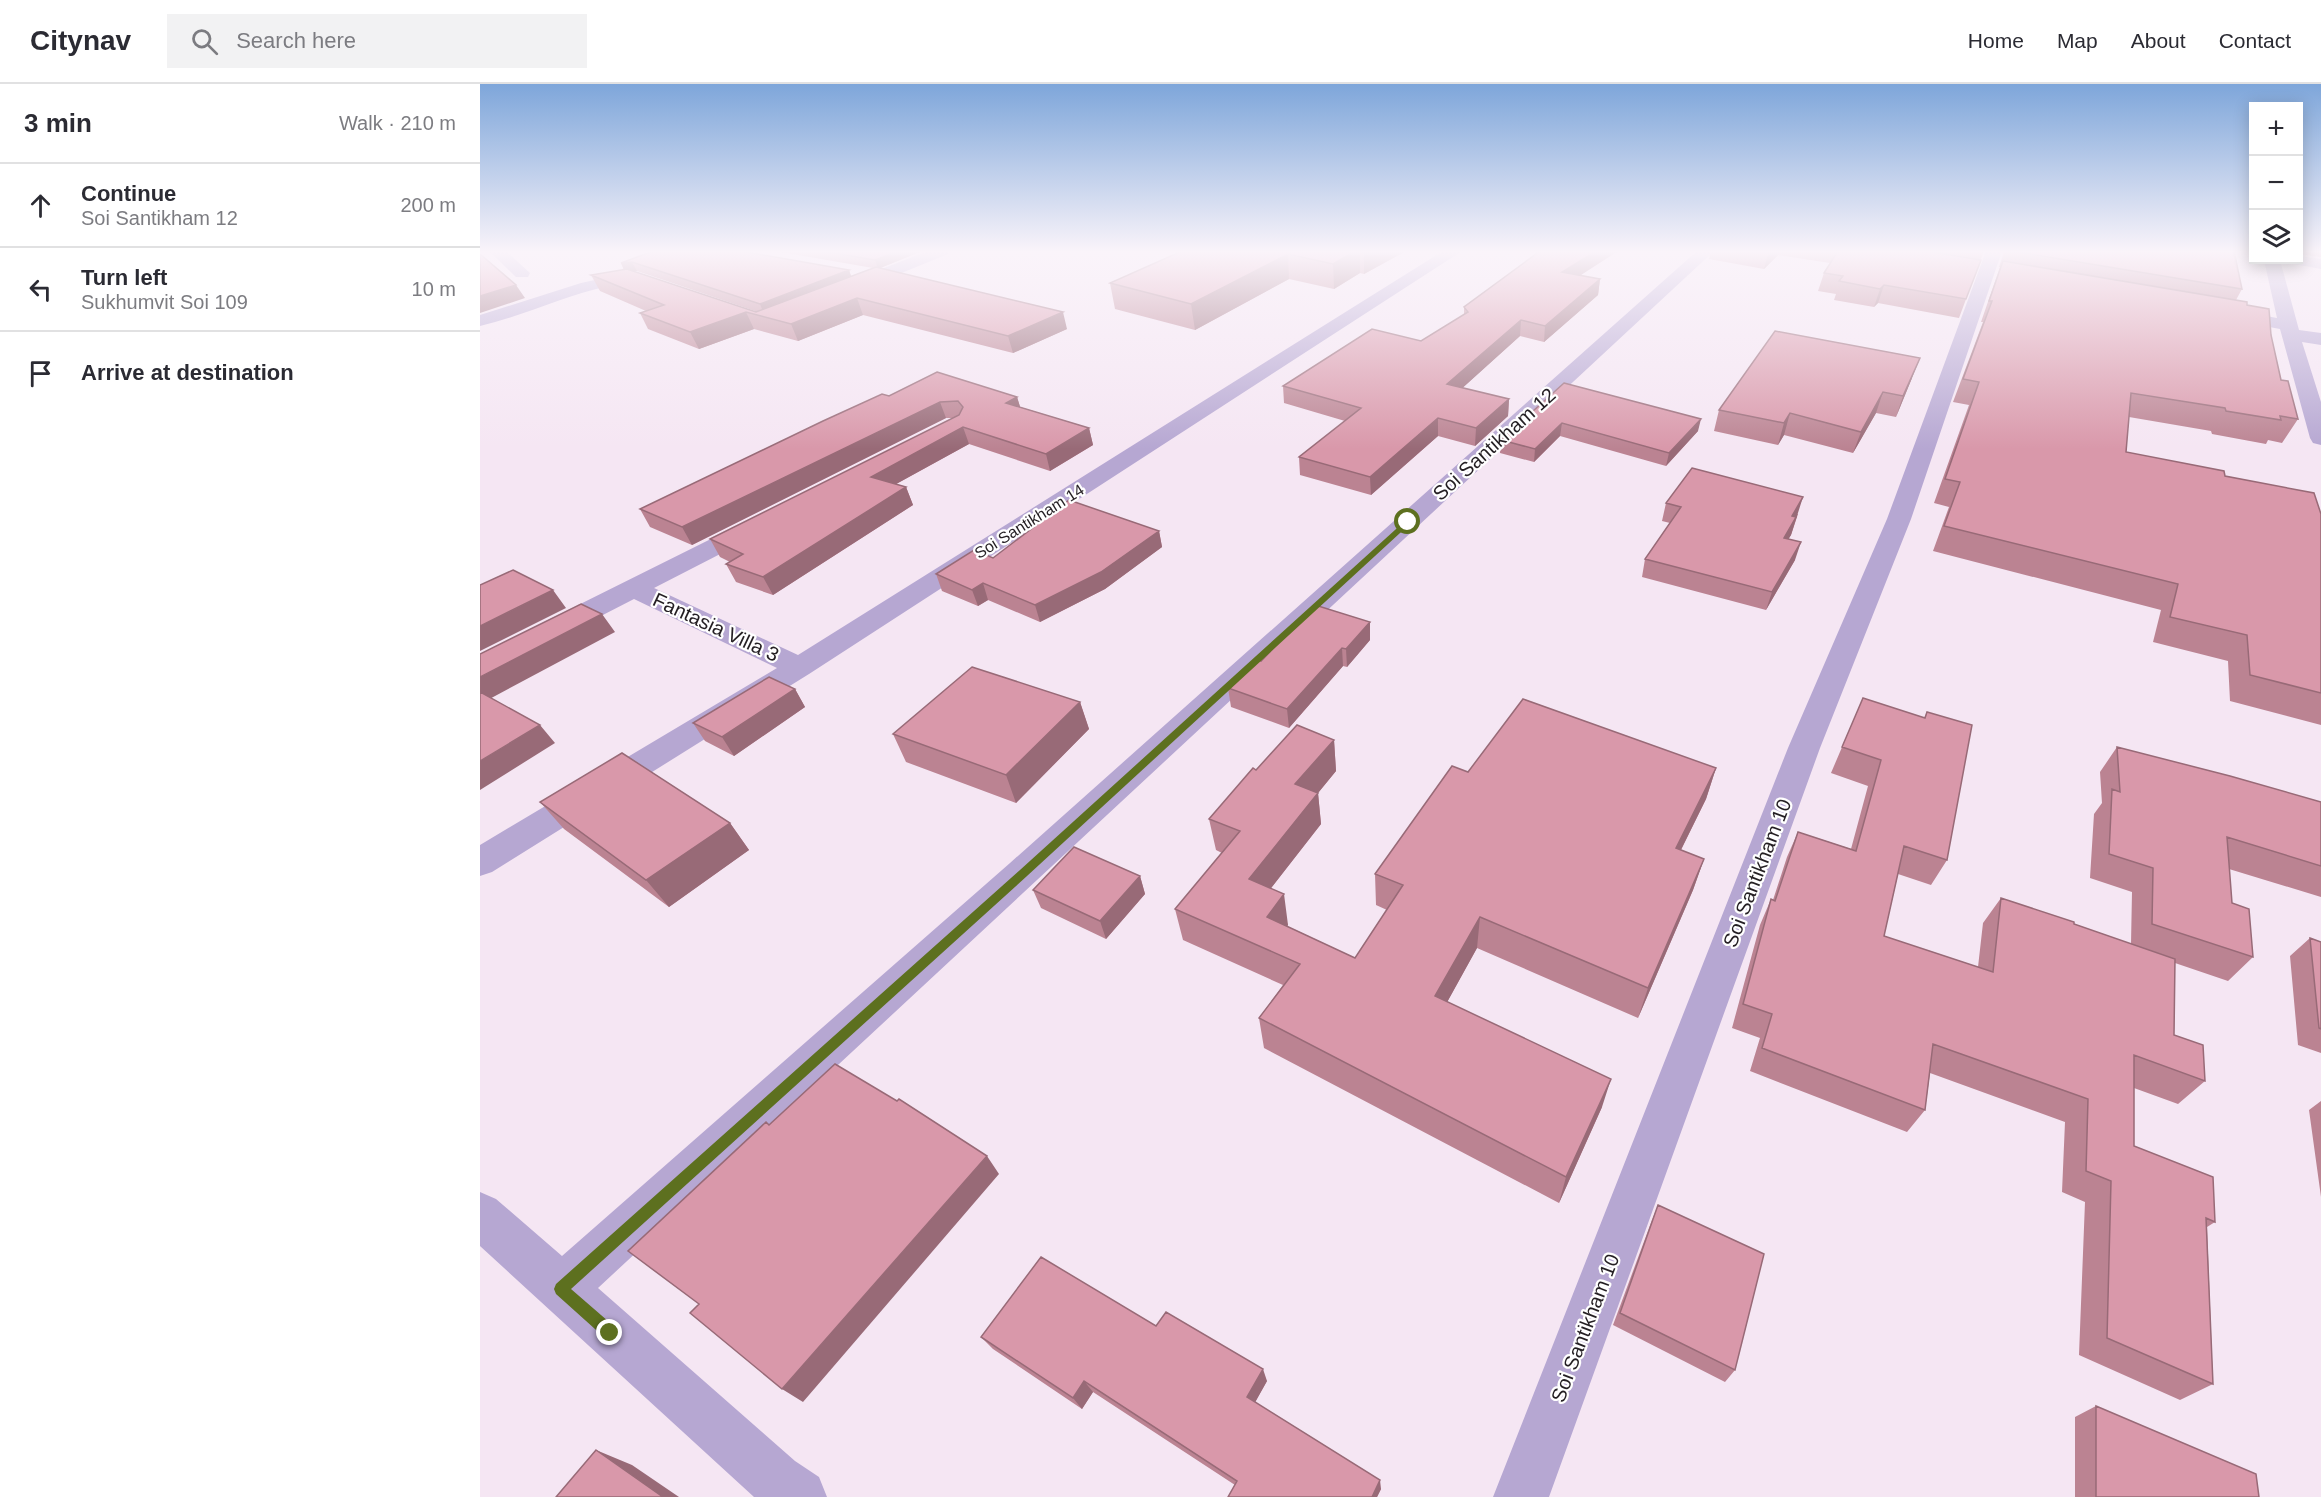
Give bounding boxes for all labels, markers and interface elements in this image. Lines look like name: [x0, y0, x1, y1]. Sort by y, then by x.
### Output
search box: [167, 14, 587, 68]
text: Citynav: [30, 25, 131, 56]
icon: search: [188, 25, 221, 58]
text: Search here: [236, 28, 356, 53]
text: Home: [1968, 29, 2024, 52]
text: Map: [2057, 29, 2098, 52]
text: About: [2131, 29, 2186, 52]
text: Contact: [2219, 29, 2291, 52]
map controls: [2249, 102, 2303, 264]
button: +: [2249, 102, 2303, 156]
text: 3 min: [24, 108, 92, 138]
text: Walk · 210 m: [339, 112, 456, 134]
button: −: [2249, 156, 2303, 210]
text: Continue: [81, 181, 176, 206]
icon: ahead: [24, 189, 57, 222]
text: 200 m: [400, 194, 456, 216]
text: Soi Santikham 12: [81, 207, 238, 229]
button: layers: [2249, 210, 2303, 264]
text: Turn left: [81, 265, 167, 290]
icon: left: [24, 273, 57, 306]
text: 10 m: [412, 278, 456, 300]
text: Sukhumvit Soi 109: [81, 291, 248, 313]
icon: arrive: [24, 357, 57, 390]
text: Arrive at destination: [81, 360, 294, 385]
street label: Soi Santikham 12: [1428, 383, 1560, 505]
street label: Soi Santikham 14: [972, 481, 1087, 562]
route start: [1394, 508, 1420, 534]
street label: Fantasia Villa 3: [650, 588, 782, 666]
street label: Soi Santikham 10: [1719, 796, 1795, 950]
street label: Soi Santikham 10: [1547, 1251, 1623, 1405]
route end: [596, 1319, 622, 1345]

